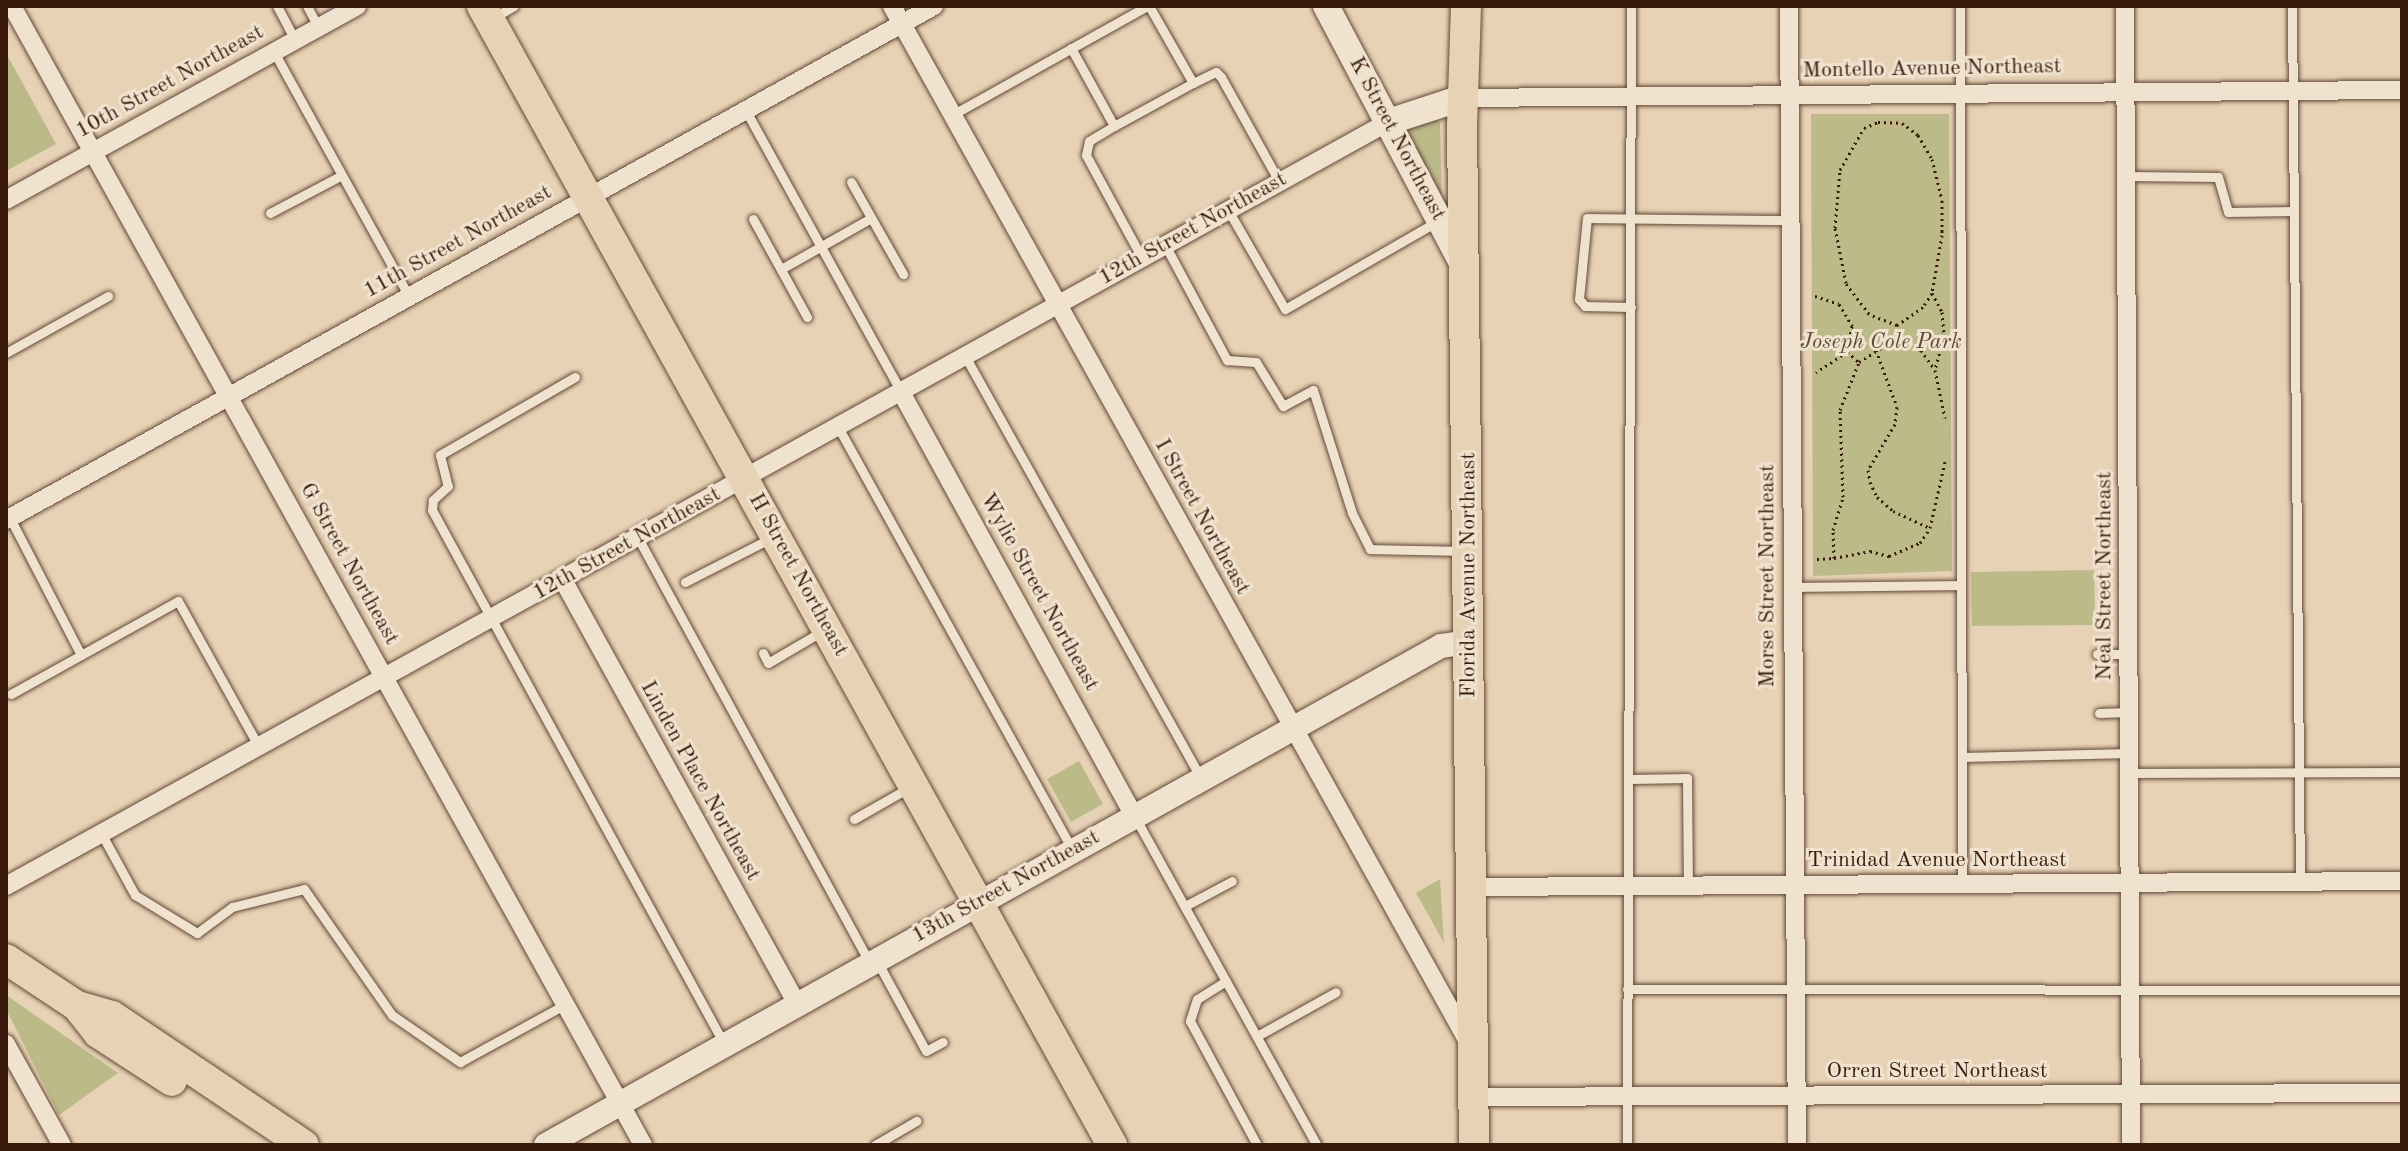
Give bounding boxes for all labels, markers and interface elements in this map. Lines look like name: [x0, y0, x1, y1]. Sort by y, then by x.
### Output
street label: 10th Street Northeast: [72, 19, 268, 145]
street label: K Street Northeast: [1343, 52, 1451, 226]
street label: Montello Avenue Northeast: [1802, 54, 2062, 84]
street label: 12th Street Northeast: [1095, 166, 1291, 292]
street label: 11th Street Northeast: [360, 179, 556, 305]
park label: Joseph Cole Park: [1800, 330, 1962, 356]
street label: I Street Northeast: [1148, 434, 1256, 600]
street label: Florida Avenue Northeast: [1456, 452, 1482, 698]
street label: Morse Street Northeast: [1755, 464, 1781, 688]
street label: Neal Street Northeast: [2092, 471, 2118, 681]
street label: G Street Northeast: [294, 478, 404, 650]
street label: 12th Street Northeast: [529, 481, 725, 607]
street label: Wylie Street Northeast: [974, 488, 1104, 696]
street label: H Street Northeast: [742, 489, 854, 661]
street label: Linden Place Northeast: [634, 676, 766, 886]
street label: 13th Street Northeast: [908, 824, 1104, 950]
street label: Trinidad Avenue Northeast: [1807, 848, 2067, 874]
street label: Orren Street Northeast: [1827, 1059, 2047, 1085]

